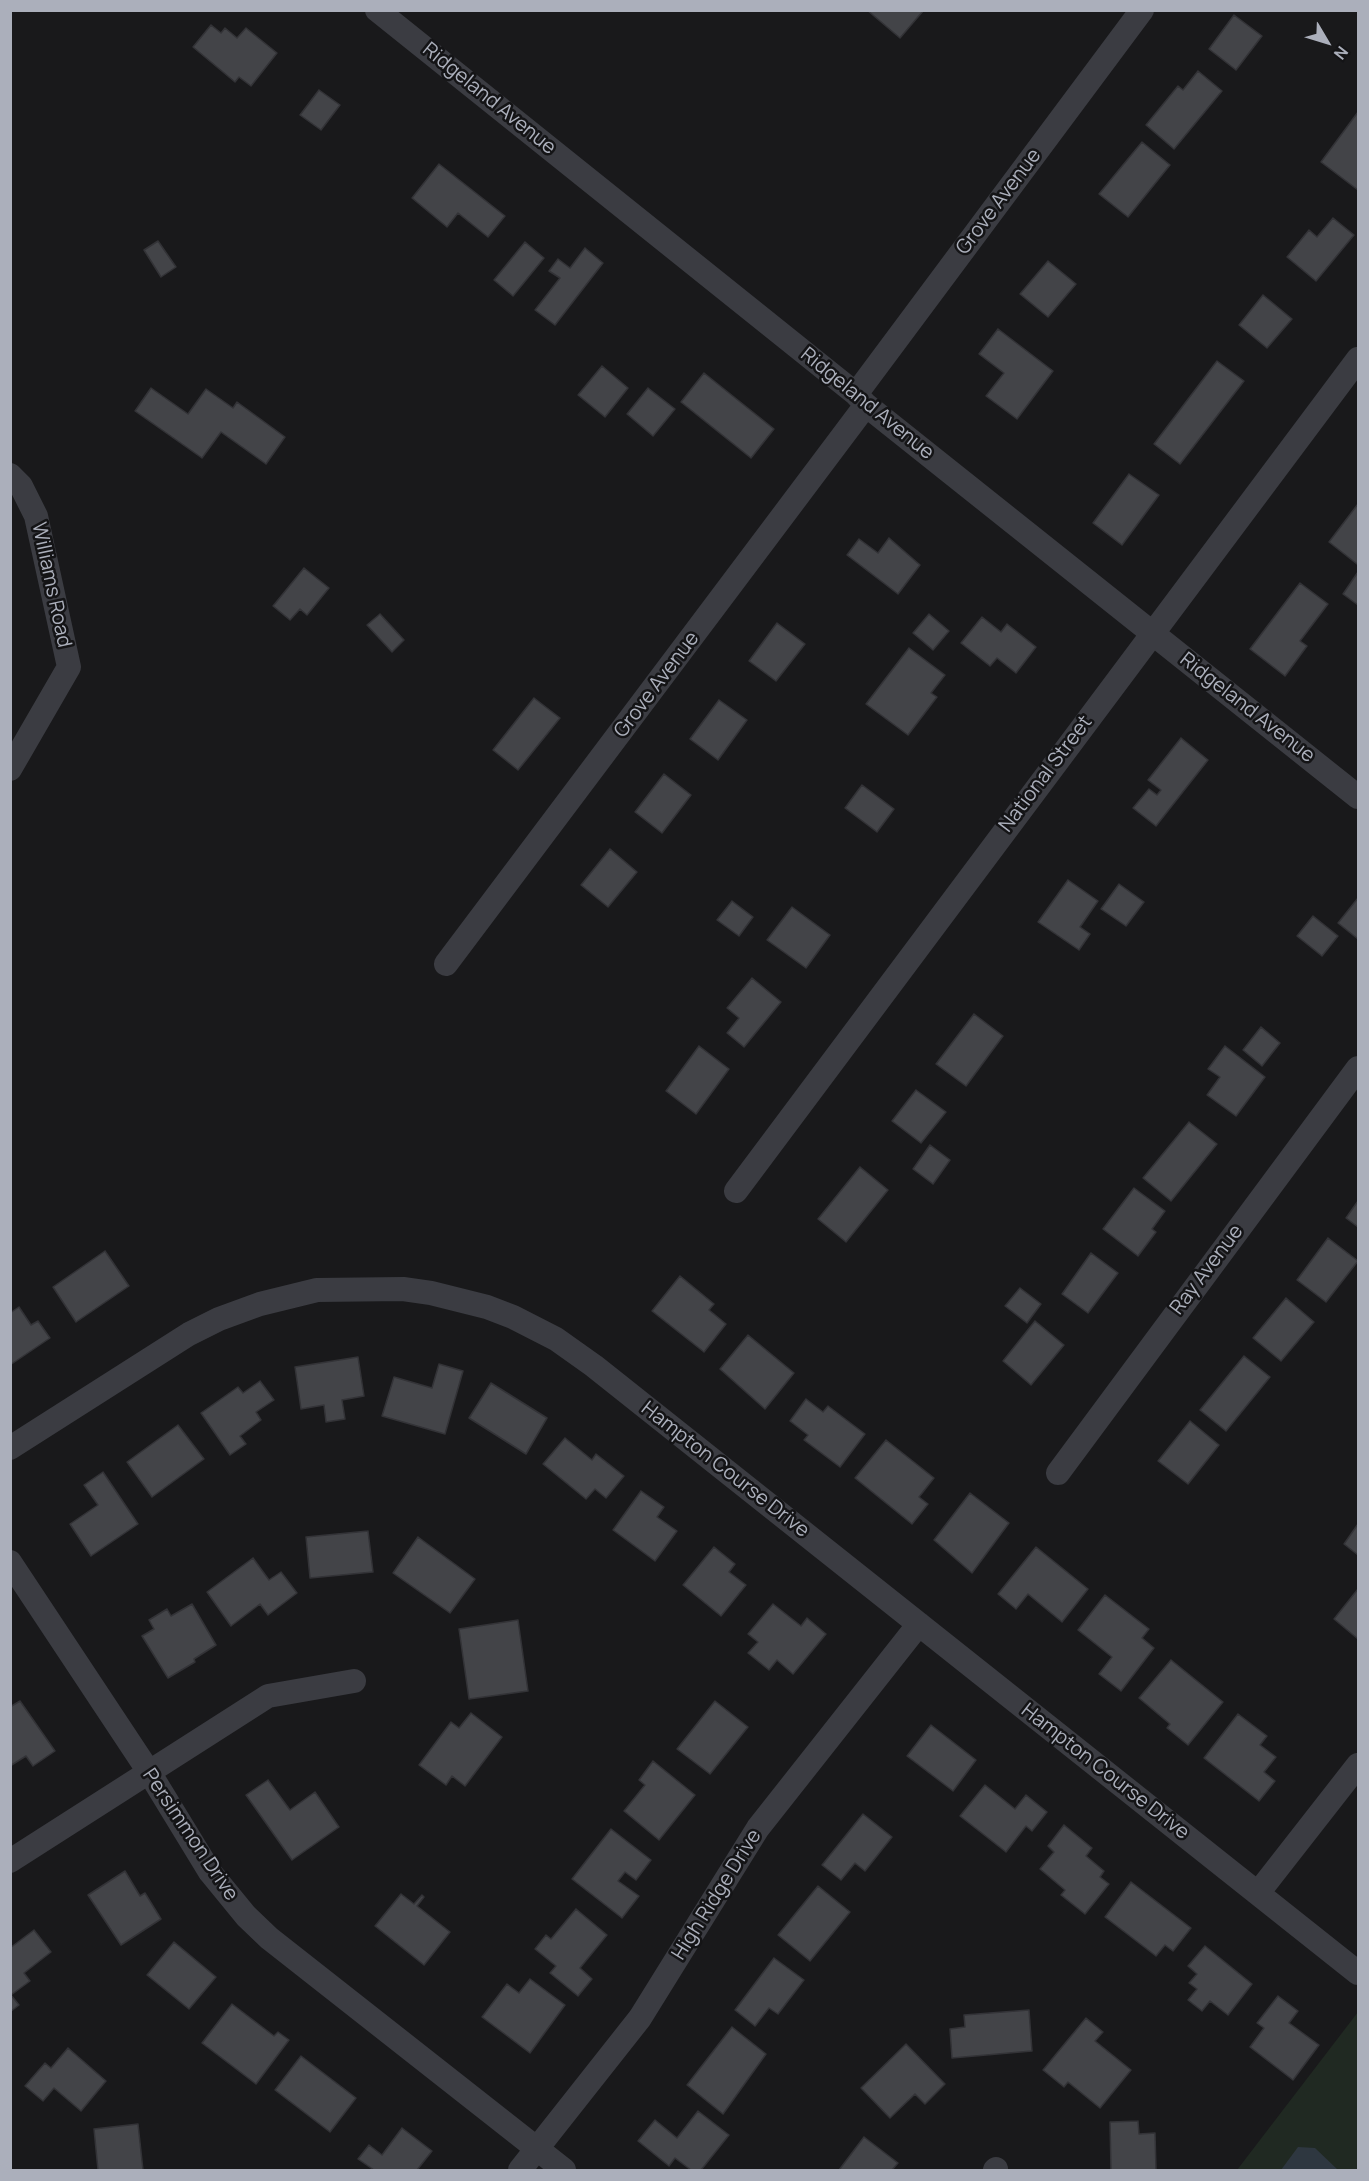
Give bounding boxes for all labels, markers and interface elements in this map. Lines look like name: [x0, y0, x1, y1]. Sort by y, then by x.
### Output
north arrow: [1297, 12, 1357, 72]
street label: Ridgeland Avenue: [417, 38, 561, 160]
text: N: [1329, 42, 1353, 64]
street label: Grove Avenue: [951, 144, 1047, 260]
street label: Ridgeland Avenue: [795, 343, 939, 465]
street label: Williams Road: [26, 520, 76, 650]
street label: Grove Avenue: [609, 627, 705, 743]
street label: Ridgeland Avenue: [1175, 648, 1319, 768]
street label: National Street: [994, 711, 1098, 837]
street label: Ray Avenue: [1165, 1220, 1249, 1320]
street label: Hampton Course Drive: [636, 1397, 814, 1543]
street label: Hampton Course Drive: [1016, 1699, 1194, 1845]
street label: Persimmon Drive: [137, 1764, 243, 1906]
street label: High Ridge Drive: [667, 1825, 767, 1965]

